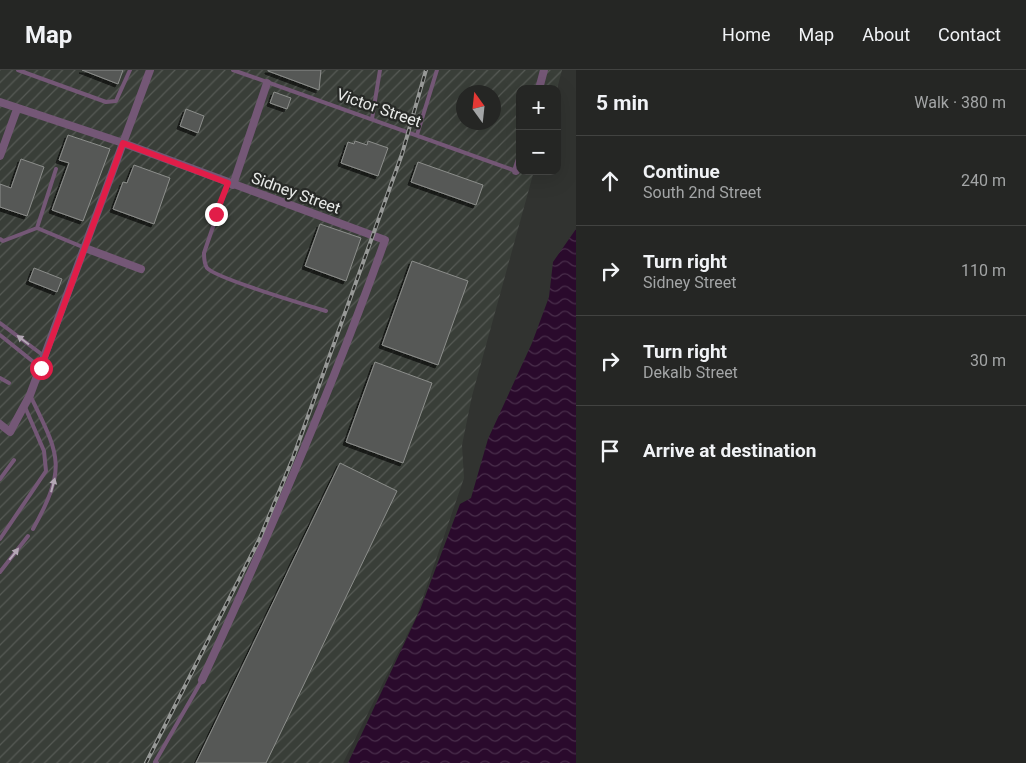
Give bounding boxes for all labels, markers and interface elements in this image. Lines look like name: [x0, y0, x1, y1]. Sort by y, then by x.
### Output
text: Map: [25, 21, 72, 49]
text: Home: [722, 24, 771, 45]
text: Map: [799, 24, 834, 45]
text: About: [862, 24, 910, 45]
text: Contact: [938, 24, 1001, 45]
street label: Victor Street: [334, 85, 424, 131]
north arrow: [456, 85, 501, 130]
map controls: [516, 85, 561, 175]
button: +: [516, 85, 561, 130]
text: 5 min: [596, 91, 649, 115]
text: Walk · 380 m: [914, 93, 1006, 112]
button: −: [516, 130, 561, 175]
text: Continue: [643, 160, 720, 183]
icon: ahead: [596, 167, 624, 195]
street label: Sidney Street: [249, 168, 343, 218]
text: 240 m: [961, 171, 1006, 190]
text: South 2nd Street: [643, 183, 762, 202]
route end: [205, 203, 228, 226]
text: Turn right: [643, 250, 727, 273]
icon: right: [596, 257, 624, 285]
text: 110 m: [961, 261, 1006, 280]
text: Sidney Street: [643, 273, 736, 292]
one-way arrow: [16, 335, 30, 345]
text: Turn right: [643, 340, 727, 363]
icon: right: [596, 347, 624, 375]
text: 30 m: [970, 351, 1006, 370]
route start: [30, 357, 53, 380]
text: Dekalb Street: [643, 363, 738, 382]
icon: arrive: [596, 437, 624, 465]
text: Arrive at destination: [643, 439, 816, 462]
one-way arrow: [49, 477, 57, 492]
one-way arrow: [9, 548, 20, 561]

